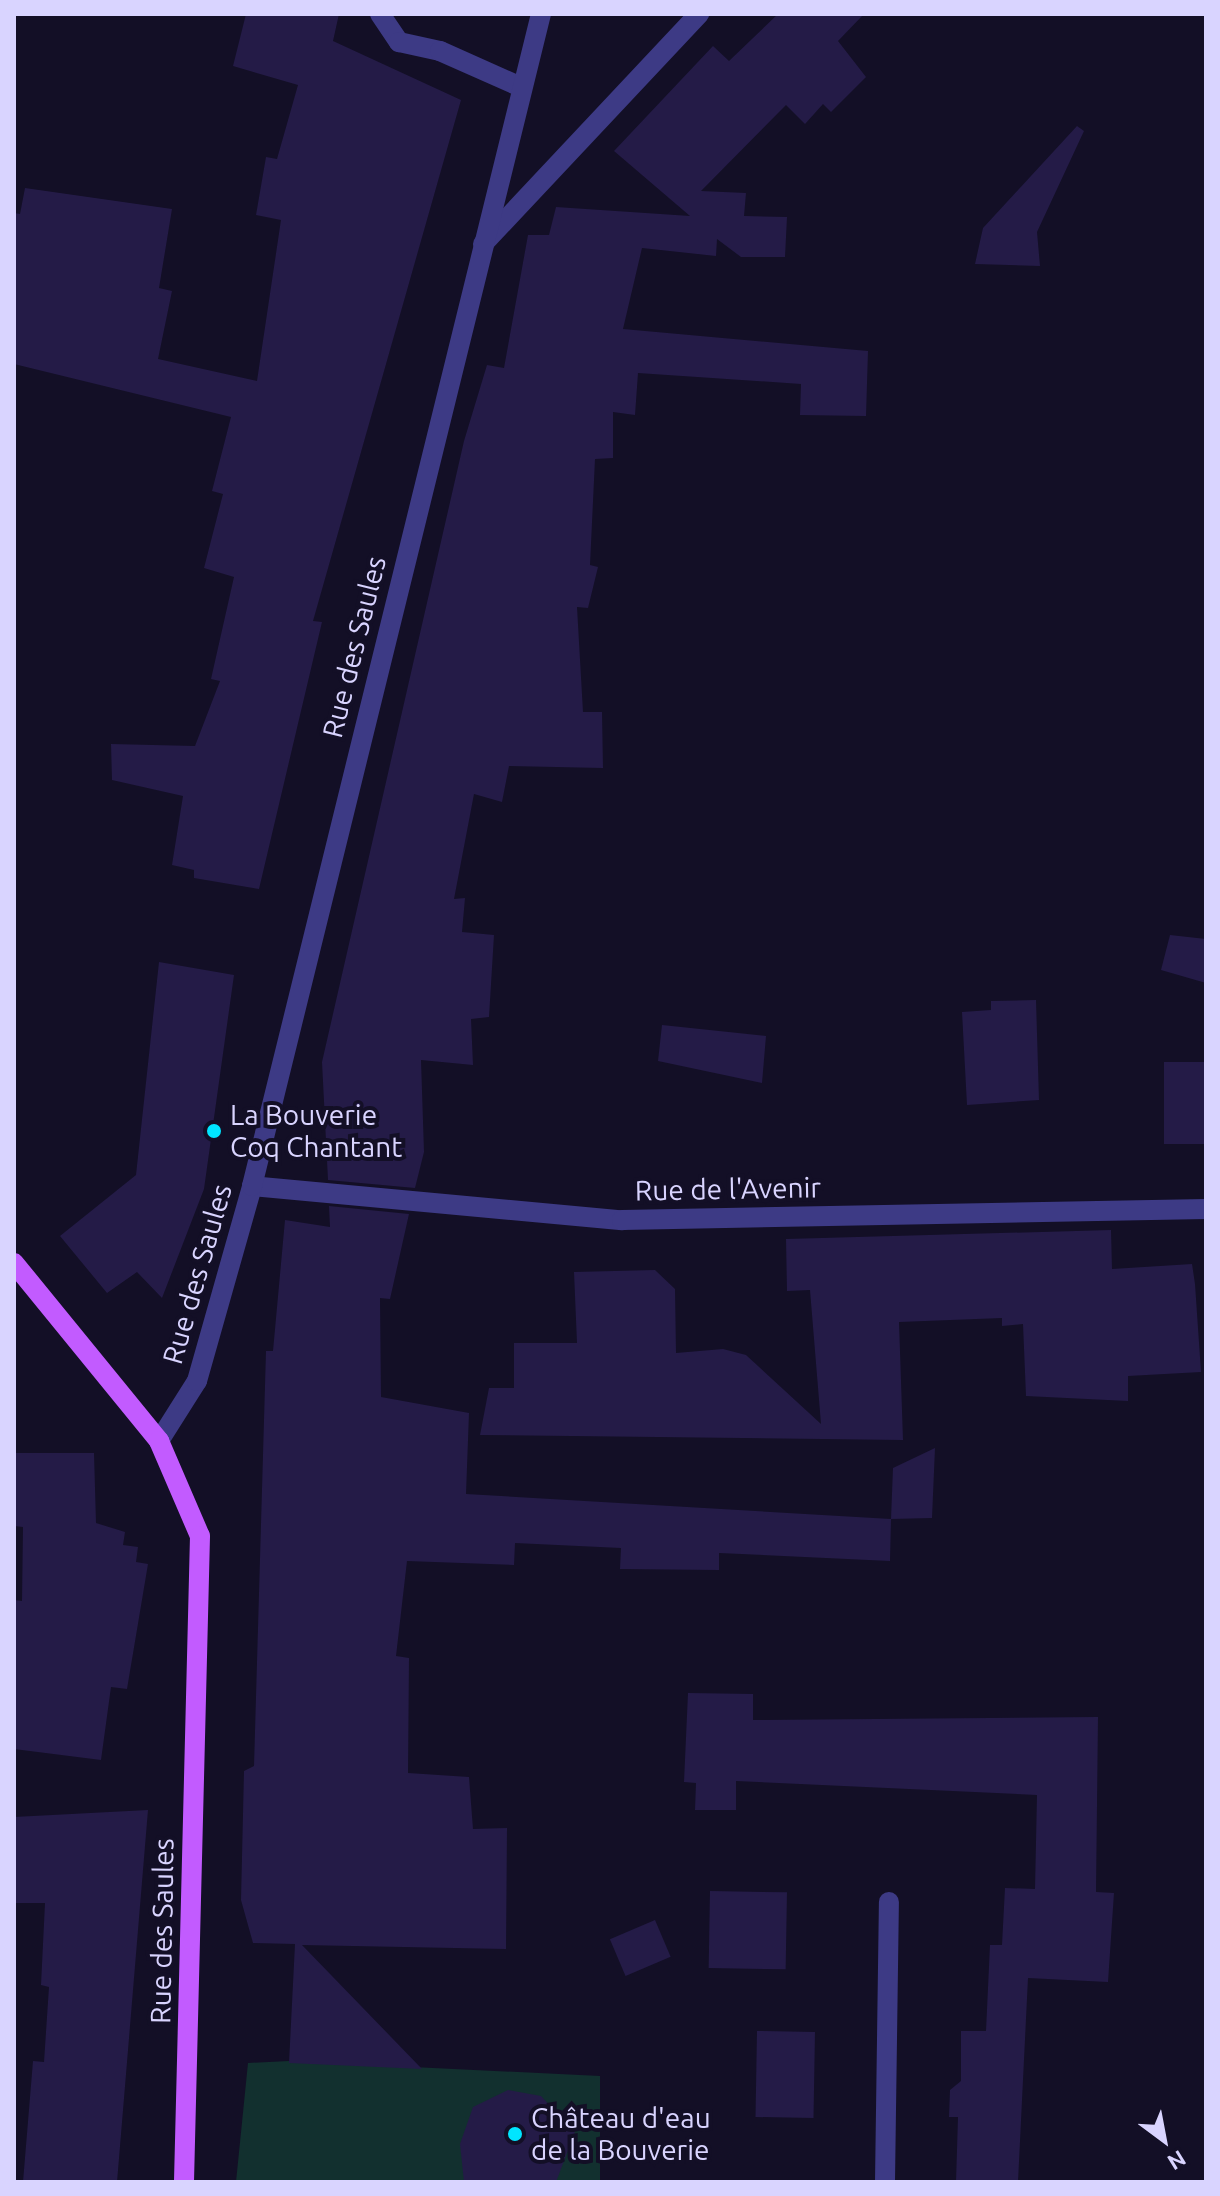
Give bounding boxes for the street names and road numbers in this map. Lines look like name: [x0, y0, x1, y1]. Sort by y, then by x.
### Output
street label: Rue des Saules: [315, 553, 393, 741]
street label: Rue de l'Avenir: [635, 1171, 821, 1207]
street label: Rue des Saules: [155, 1180, 239, 1368]
street label: Rue des Saules: [144, 1838, 180, 2024]

